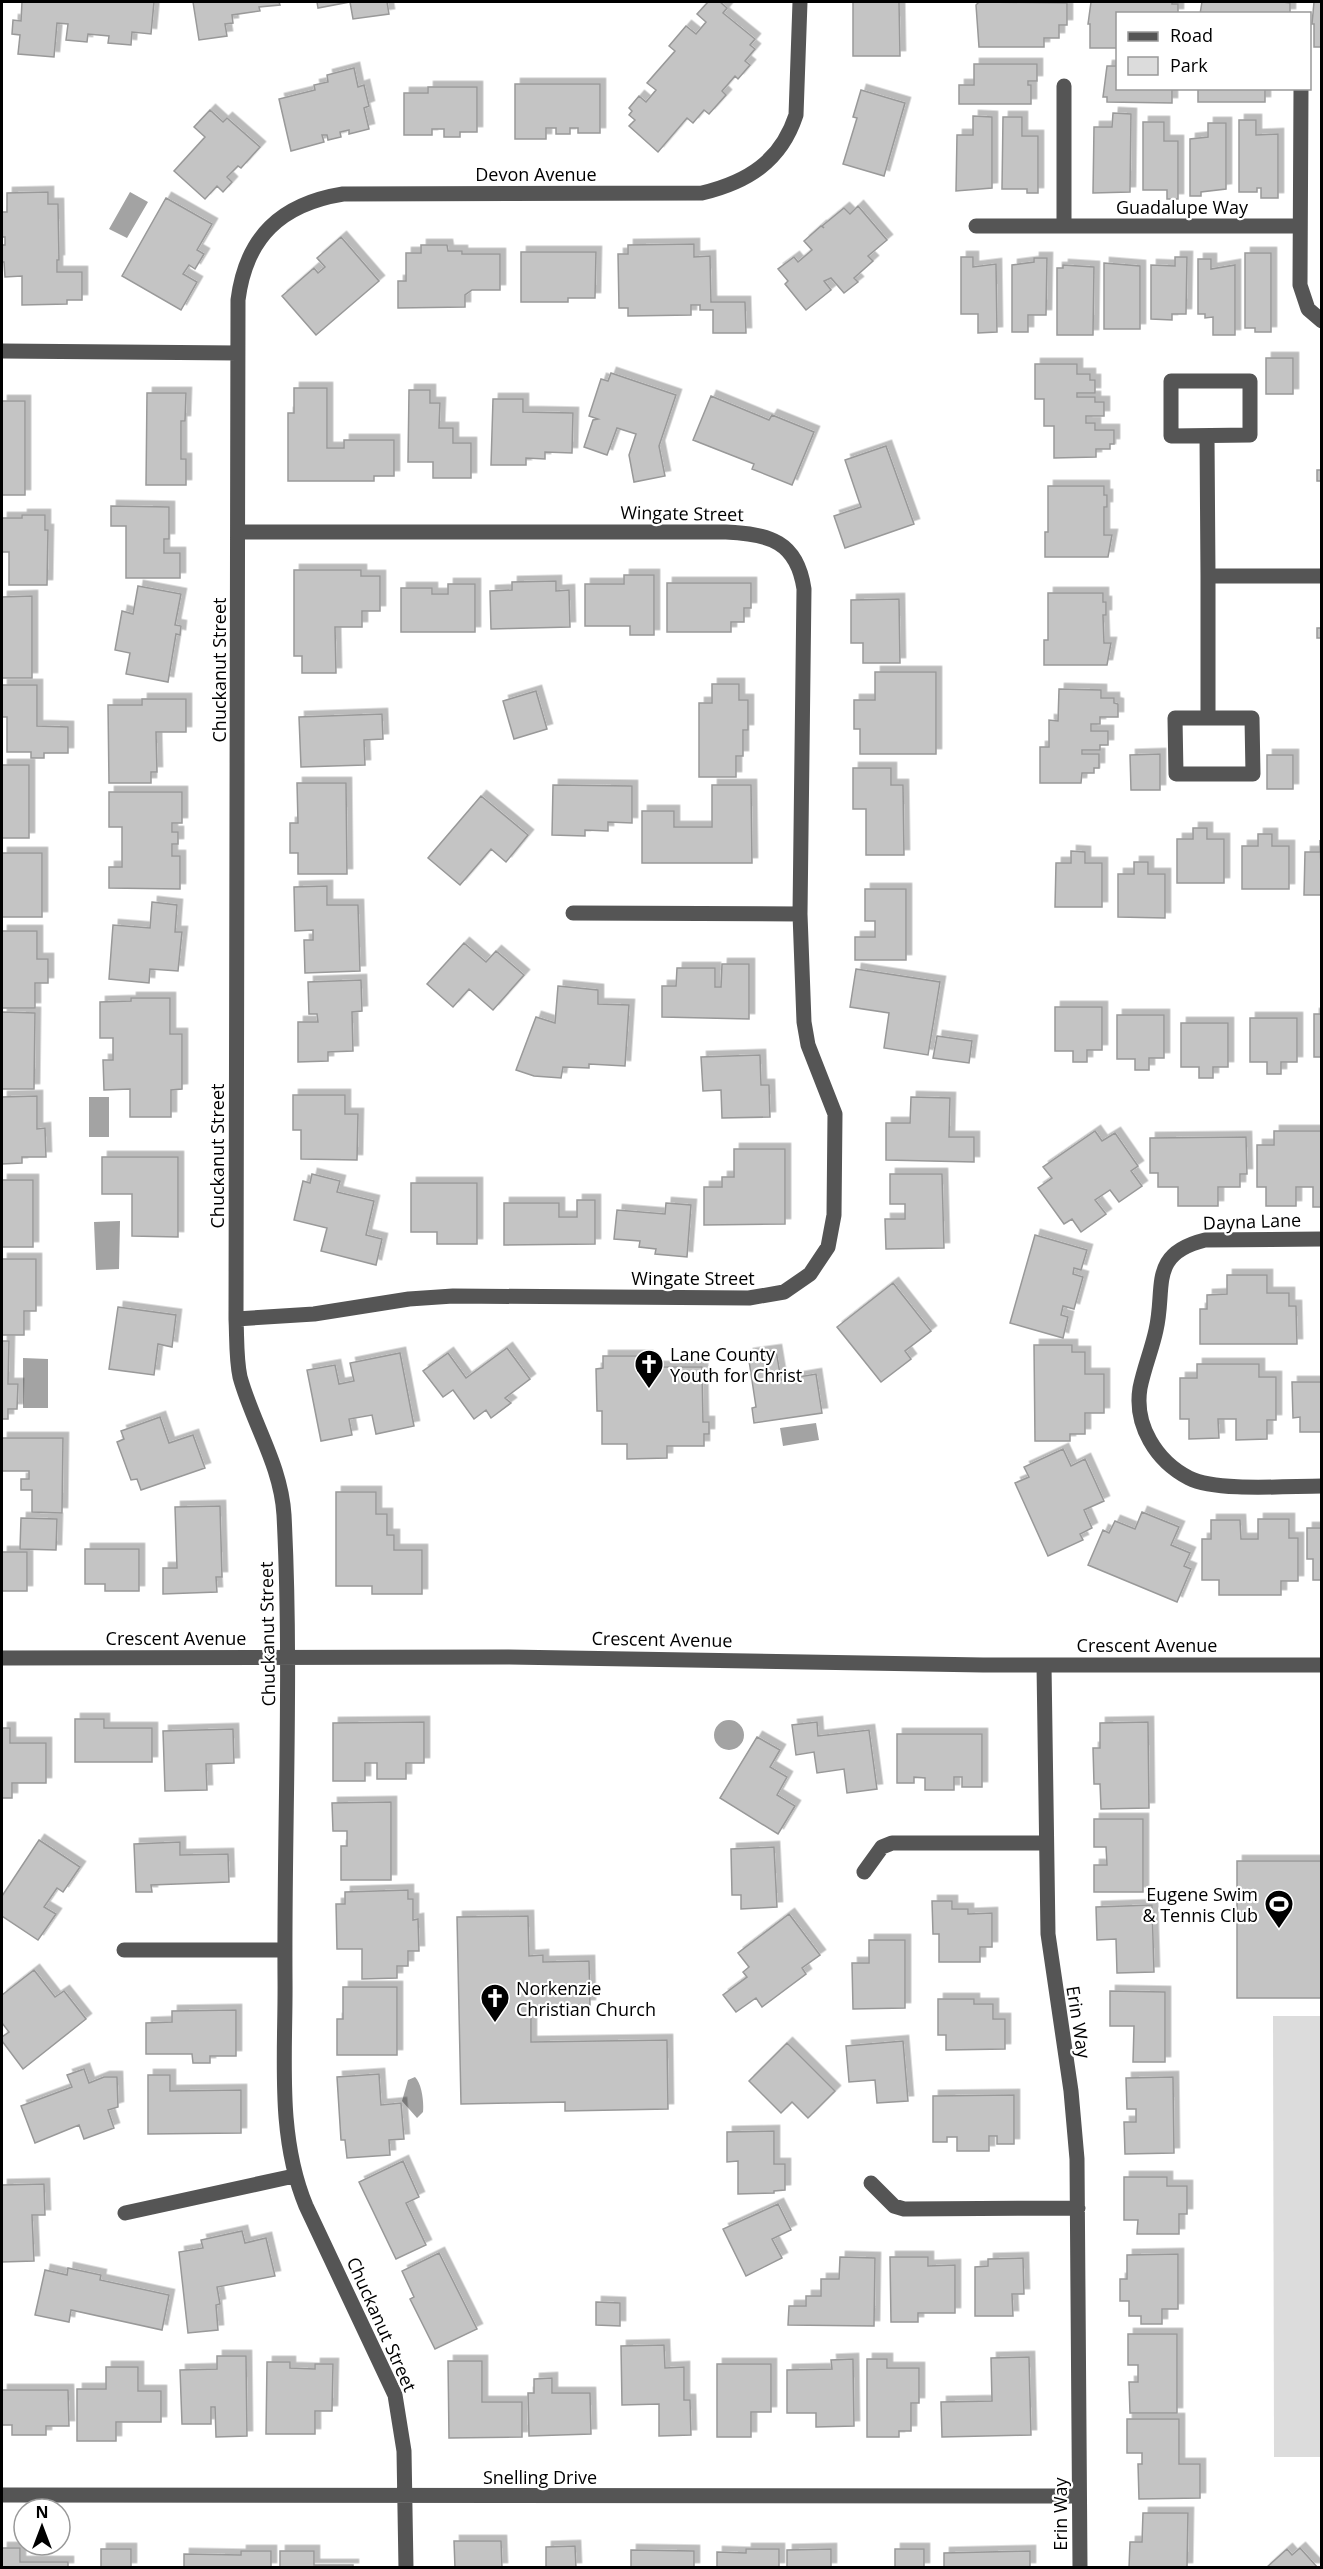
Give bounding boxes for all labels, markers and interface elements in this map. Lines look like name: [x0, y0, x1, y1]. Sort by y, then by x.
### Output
legend: [1116, 12, 1311, 90]
text: Road: [1170, 23, 1213, 47]
text: Park: [1170, 53, 1208, 77]
street label: Devon Avenue: [475, 162, 597, 186]
street label: Guadalupe Way: [1116, 195, 1249, 219]
street label: Wingate Street: [620, 500, 744, 526]
street label: Chuckanut Street: [207, 598, 231, 742]
street label: Chuckanut Street: [205, 1084, 229, 1228]
street label: Dayna Lane: [1202, 1207, 1302, 1235]
street label: Wingate Street: [631, 1266, 755, 1290]
place label: Lane County Youth for Christ: [670, 1342, 802, 1387]
church icon: Lane County Youth for Christ: [633, 1348, 665, 1390]
street label: Chuckanut Street: [254, 1561, 280, 1707]
street label: Crescent Avenue: [106, 1626, 246, 1650]
street label: Crescent Avenue: [591, 1626, 733, 1652]
street label: Crescent Avenue: [1077, 1633, 1217, 1657]
place label: Eugene Swim & Tennis Club: [1142, 1882, 1258, 1927]
sports icon: Eugene Swim & Tennis Club: [1263, 1888, 1295, 1930]
place label: Norkenzie Christian Church: [516, 1976, 656, 2021]
church icon: Norkenzie Christian Church: [479, 1982, 511, 2024]
street label: Erin Way: [1061, 1984, 1097, 2061]
street label: Chuckanut Street: [342, 2253, 422, 2395]
street label: Snelling Drive: [483, 2465, 597, 2489]
street label: Erin Way: [1048, 2476, 1072, 2551]
north arrow: [12, 2497, 72, 2557]
text: N: [35, 2501, 49, 2523]

